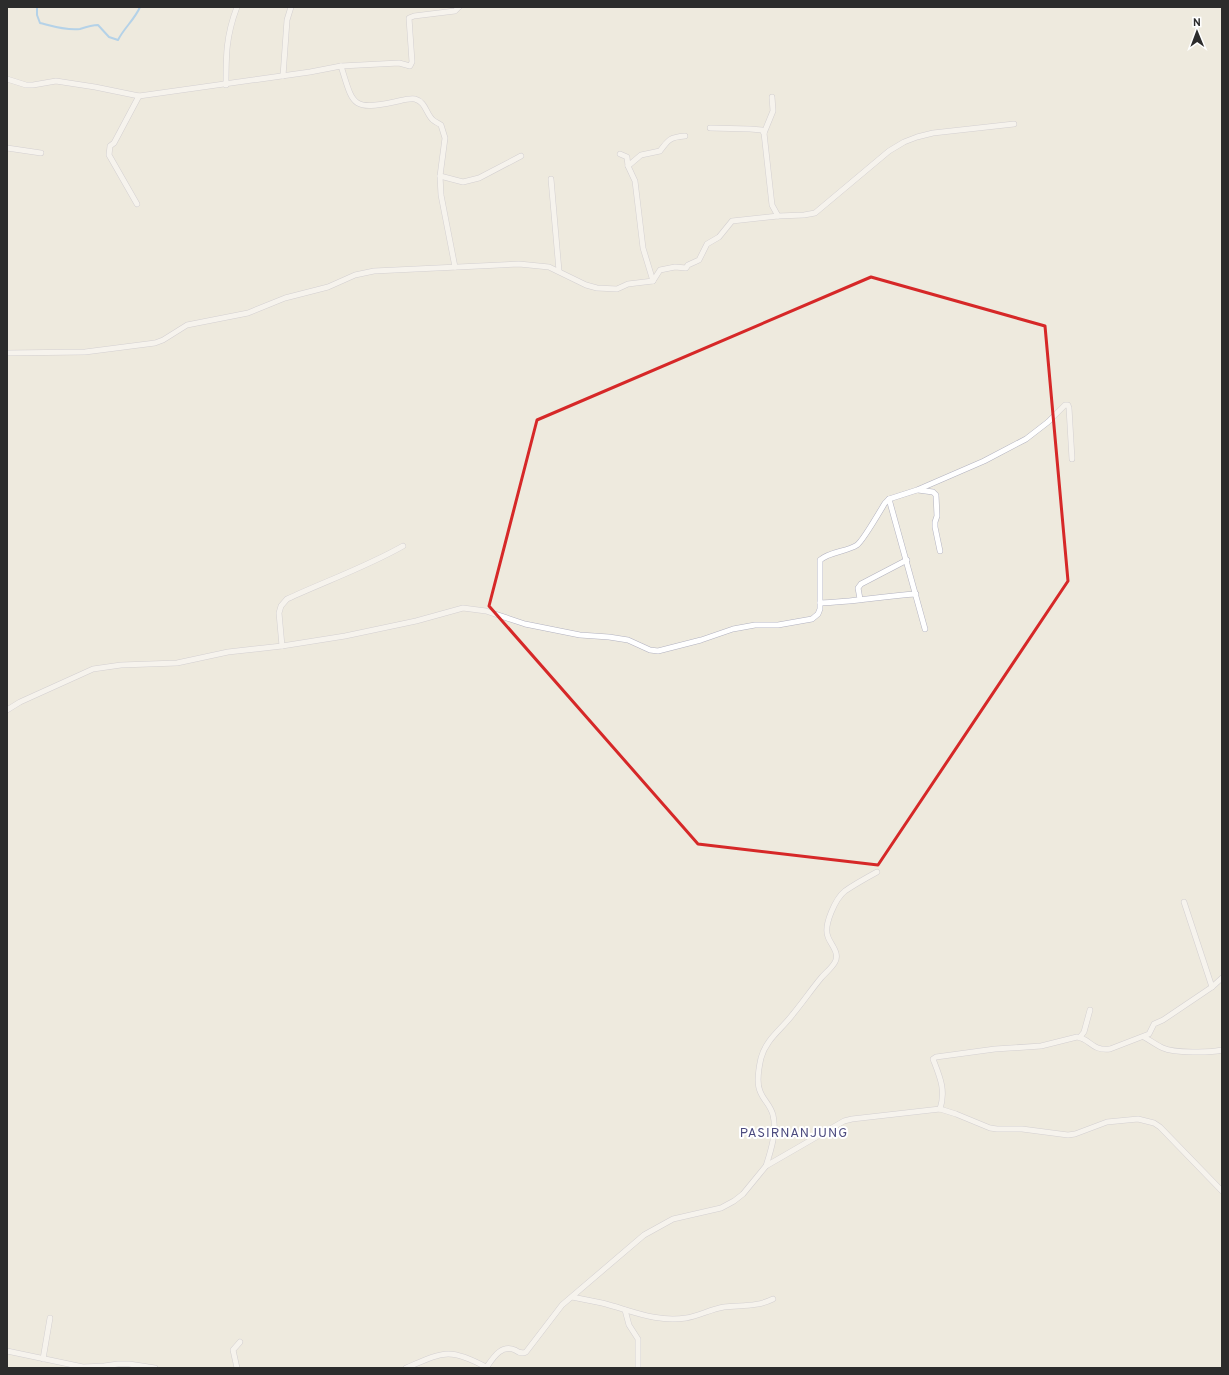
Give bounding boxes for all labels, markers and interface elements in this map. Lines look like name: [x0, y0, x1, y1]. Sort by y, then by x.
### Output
north arrow: [1177, 12, 1217, 52]
text: N: [1193, 16, 1201, 30]
district label: PASIRNANJUNG: [740, 1126, 848, 1142]

